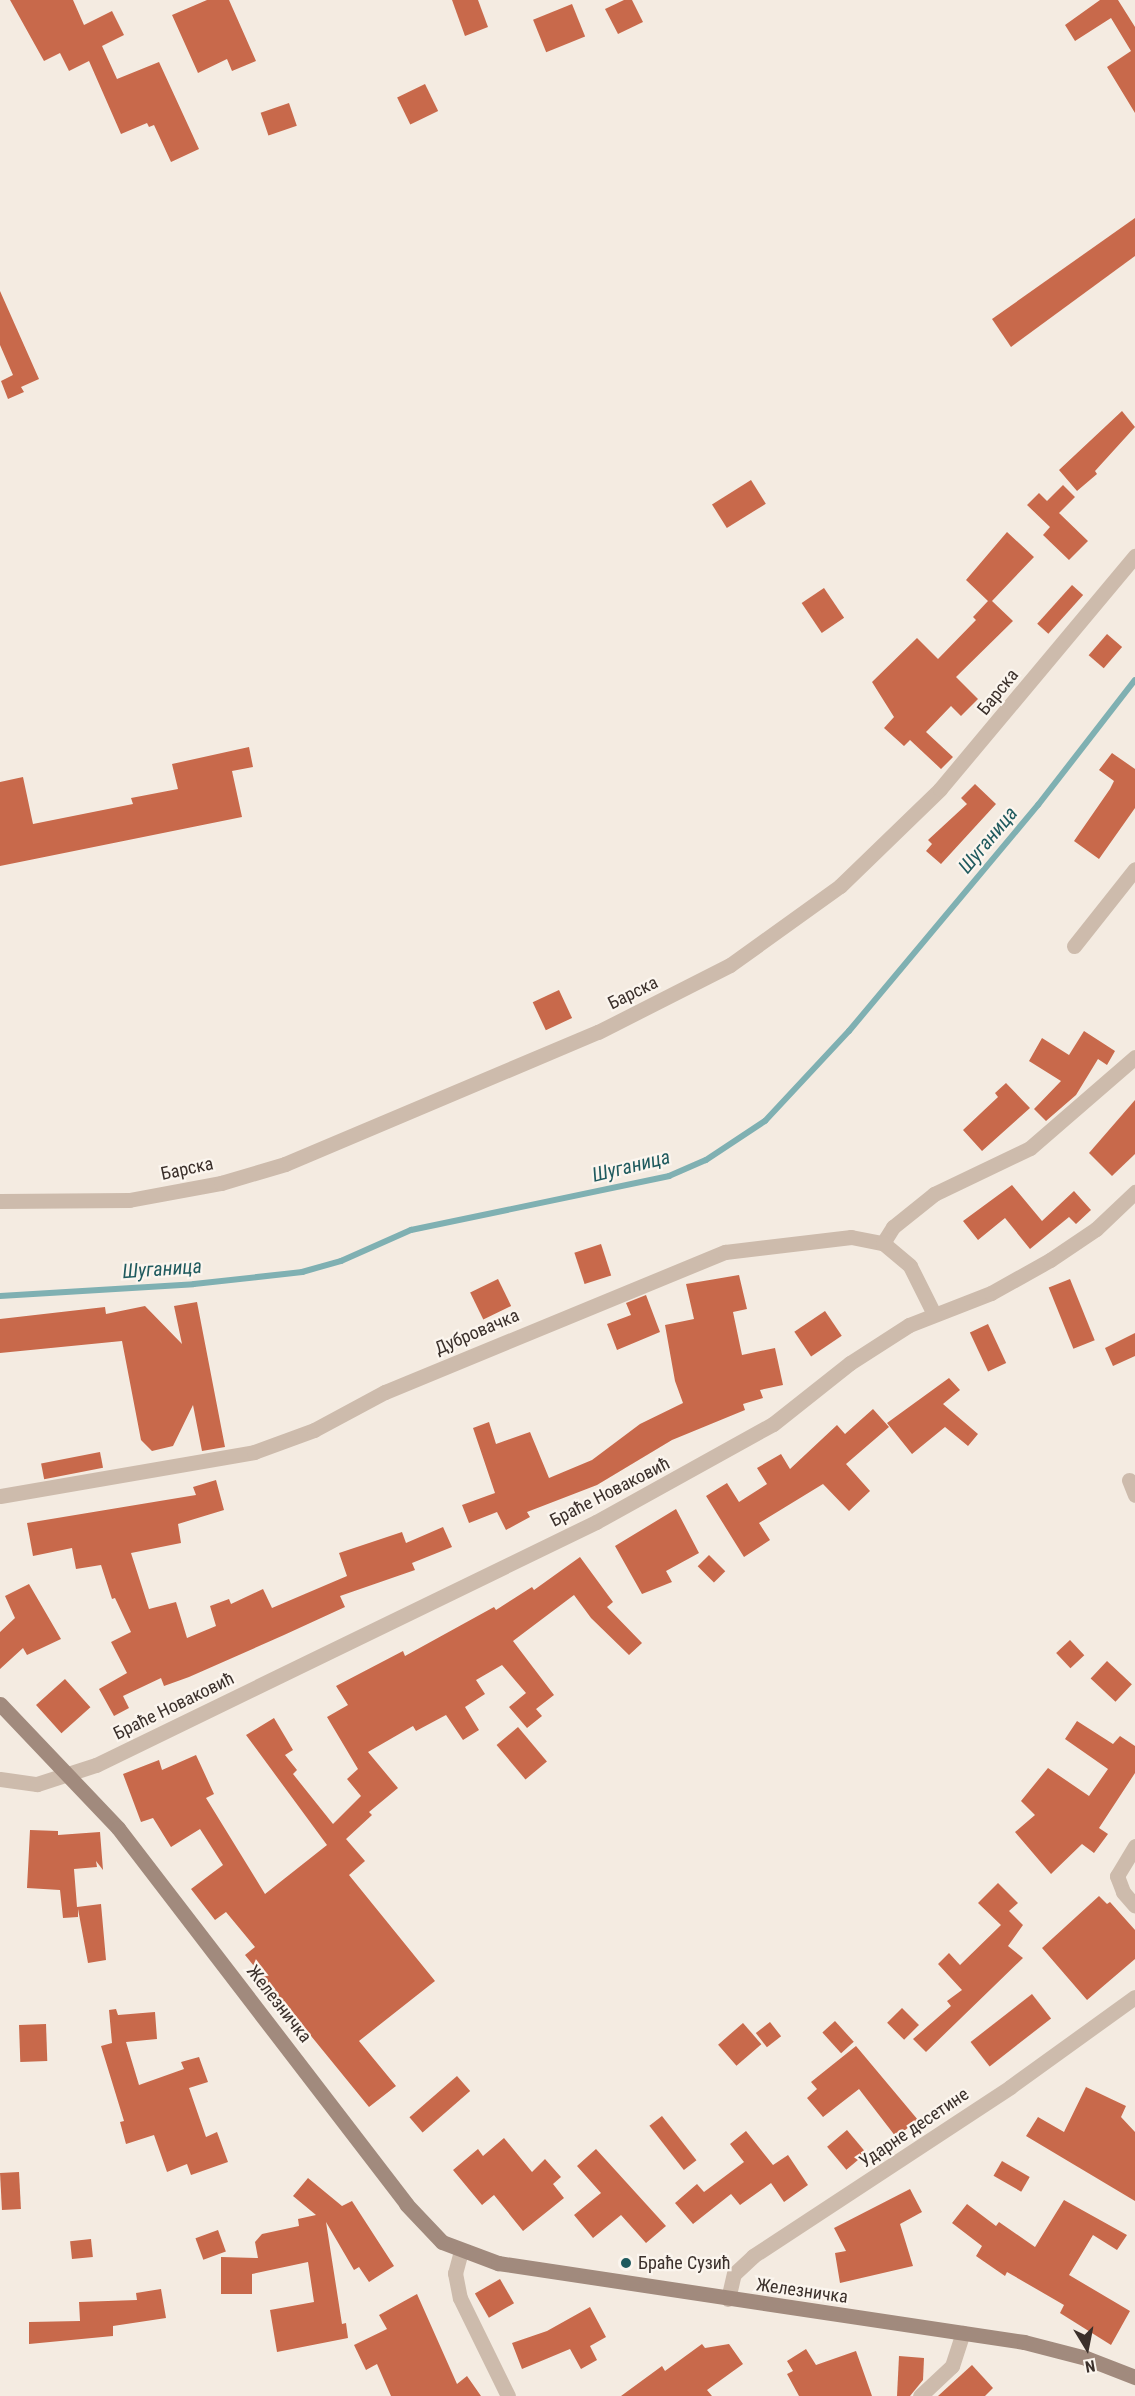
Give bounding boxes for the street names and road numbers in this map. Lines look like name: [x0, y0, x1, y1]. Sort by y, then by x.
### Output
street label: Барска: [973, 665, 1023, 719]
street label: Барска: [604, 972, 662, 1014]
street label: Барска: [159, 1153, 215, 1185]
street label: Дубровачка: [432, 1305, 522, 1359]
street label: Браће Новаковић: [547, 1453, 673, 1531]
street label: Браће Новаковић: [110, 1667, 238, 1745]
street label: Железничка: [242, 1961, 316, 2047]
street label: Ударне десетине: [855, 2083, 973, 2173]
street label: Железничка: [755, 2274, 849, 2308]

